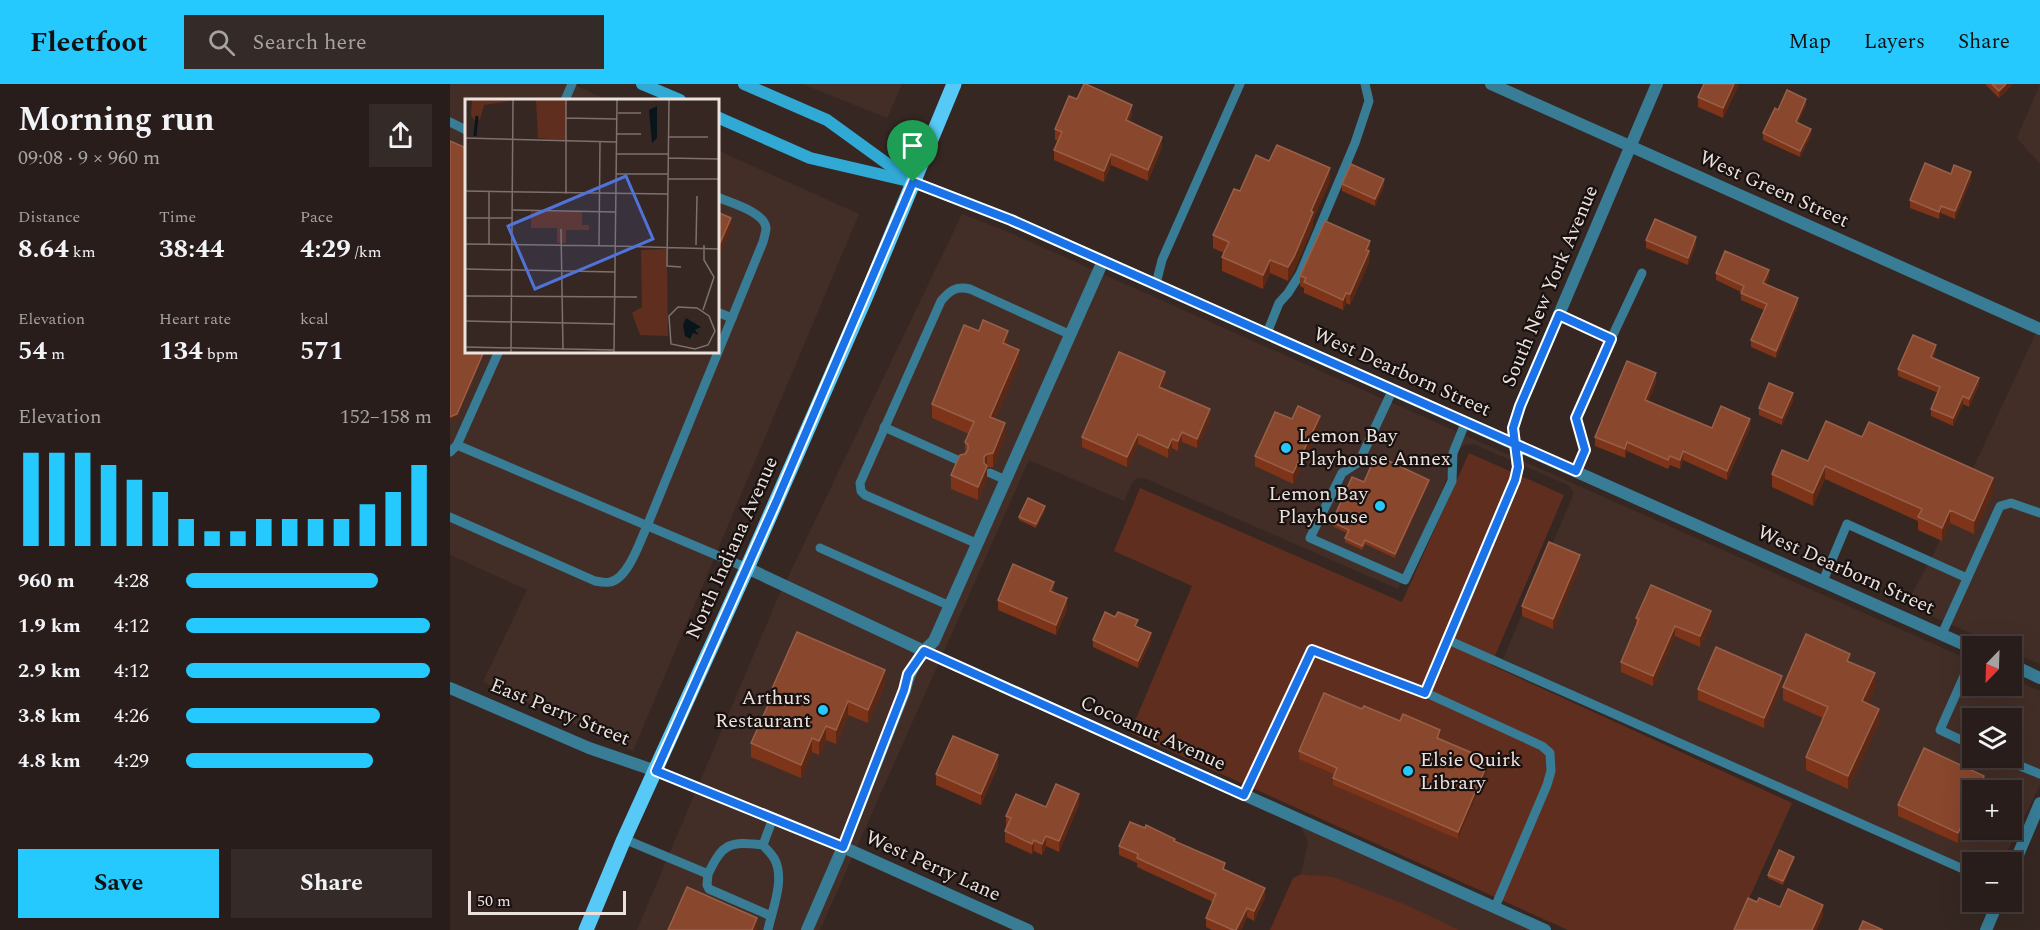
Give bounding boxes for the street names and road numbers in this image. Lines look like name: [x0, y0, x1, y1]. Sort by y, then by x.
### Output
street label: West Green Street: [1694, 143, 1854, 235]
street label: South New York Avenue: [1494, 181, 1606, 391]
street label: West Dearborn Street: [1308, 319, 1496, 425]
street label: North Indiana Avenue: [678, 452, 786, 644]
street label: West Dearborn Street: [1752, 517, 1940, 623]
street label: East Perry Street: [486, 670, 634, 754]
street label: Cocoanut Avenue: [1075, 687, 1231, 779]
street label: West Perry Lane: [860, 823, 1006, 909]

